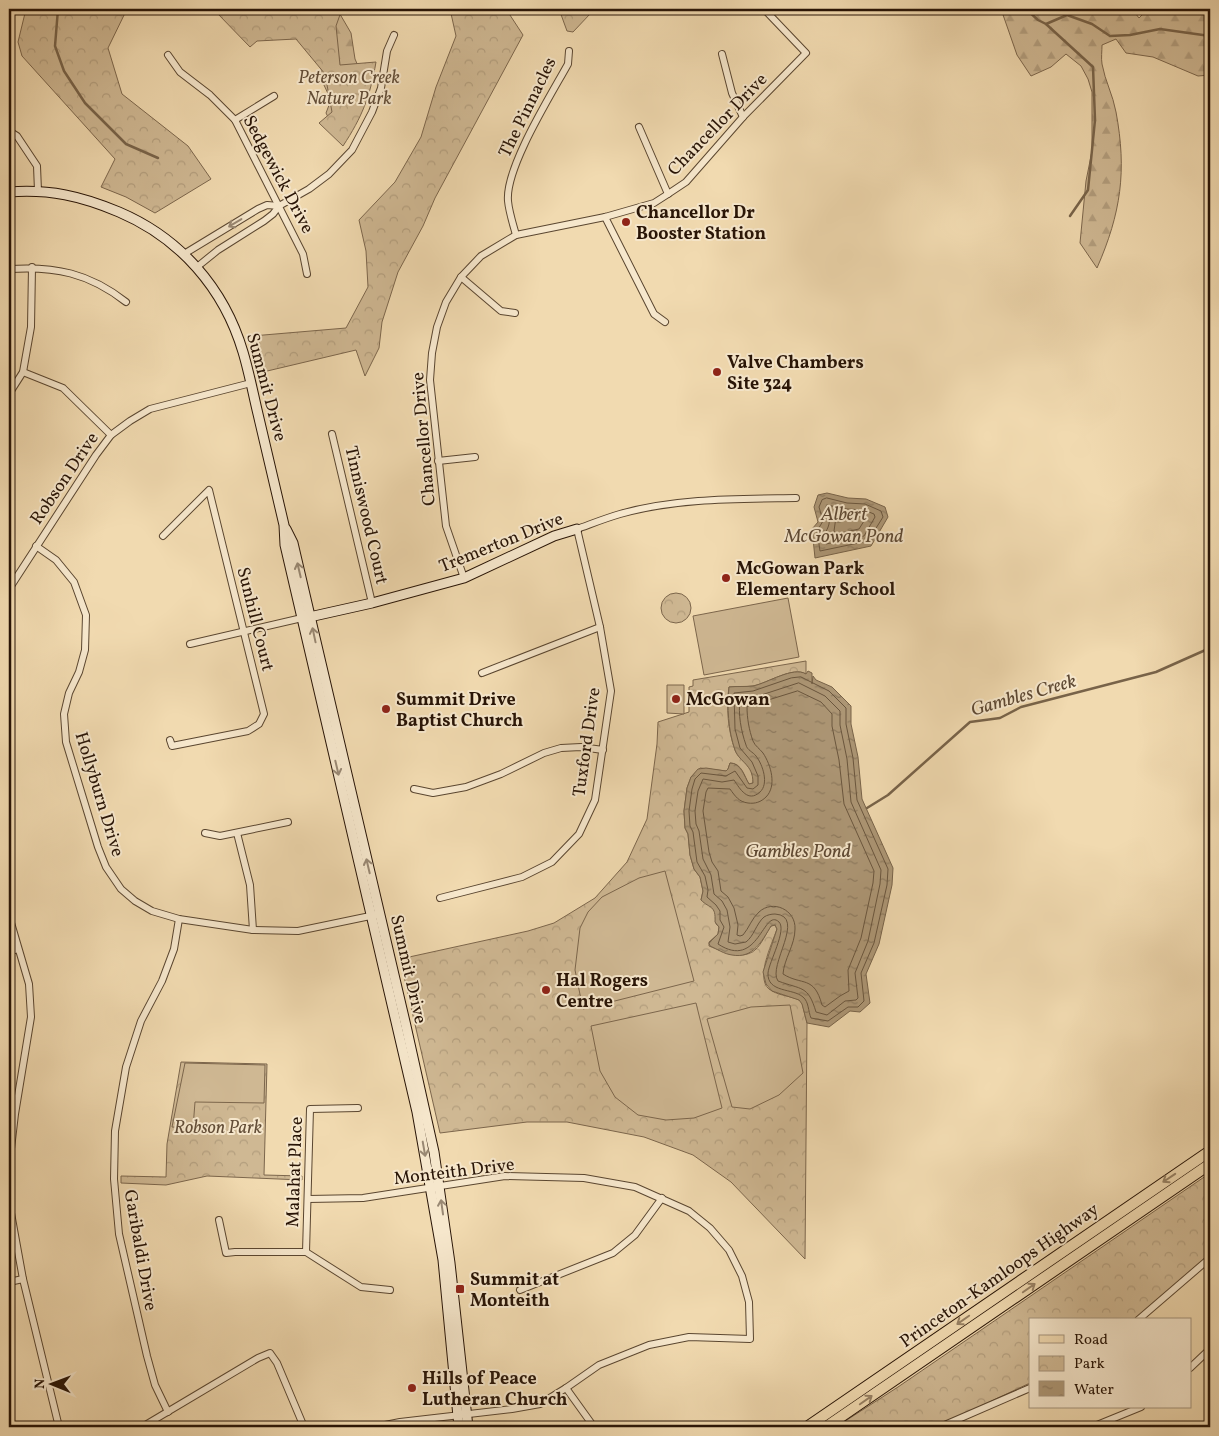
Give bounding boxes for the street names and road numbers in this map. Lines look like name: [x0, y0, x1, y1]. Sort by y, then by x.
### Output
street label: The Pinnacles: [493, 53, 563, 162]
street label: Chancellor Drive: [662, 68, 774, 182]
street label: Sedgewick Drive: [236, 111, 319, 238]
street label: Summit Drive: [239, 330, 292, 444]
street label: Chancellor Drive: [406, 371, 443, 507]
street label: Robson Drive: [25, 428, 105, 530]
street label: Tinniswood Court: [337, 444, 394, 587]
street label: Tremerton Drive: [436, 507, 567, 580]
street label: Sunhill Court: [230, 565, 280, 674]
street label: Tuxford Drive: [567, 686, 608, 798]
street label: Hollyburn Drive: [68, 729, 129, 860]
street label: Summit Drive: [383, 912, 432, 1026]
street label: Malahat Place: [281, 1116, 310, 1228]
street label: Monteith Drive: [392, 1153, 516, 1192]
street label: Garibaldi Drive: [117, 1188, 162, 1313]
street label: Princeton-Kamloops Highway: [895, 1198, 1105, 1355]

